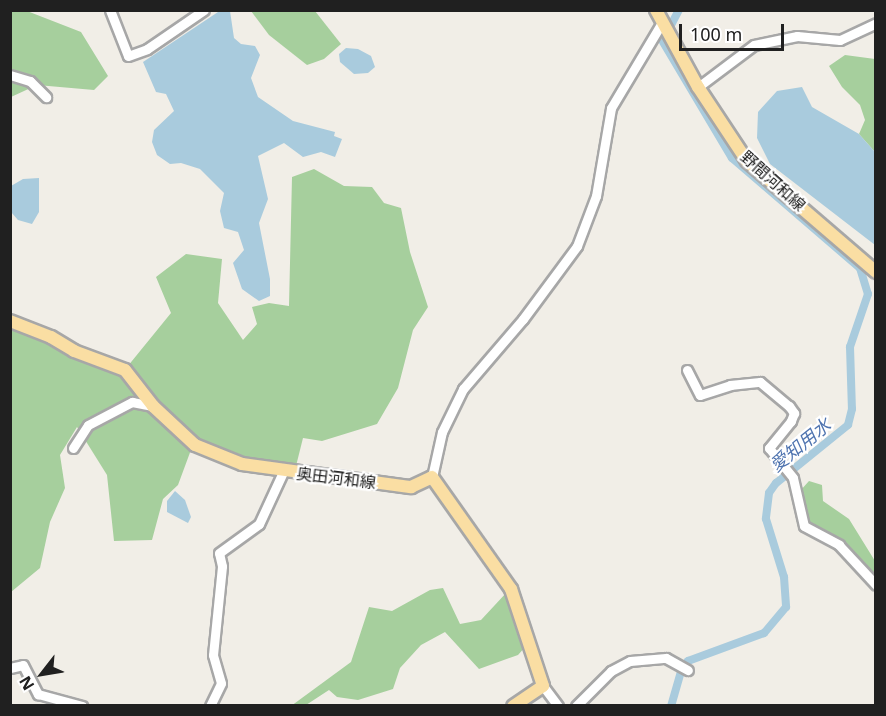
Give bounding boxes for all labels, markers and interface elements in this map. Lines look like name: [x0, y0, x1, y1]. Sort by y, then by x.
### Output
scale bar: [682, 12, 787, 50]
text: 100 m: [690, 22, 742, 46]
street label: 野間河和線: [737, 147, 809, 215]
water label: 愛知用水: [765, 414, 835, 476]
street label: 奥田河和線: [295, 464, 377, 492]
north arrow: [12, 644, 72, 704]
text: N: [14, 672, 39, 695]

